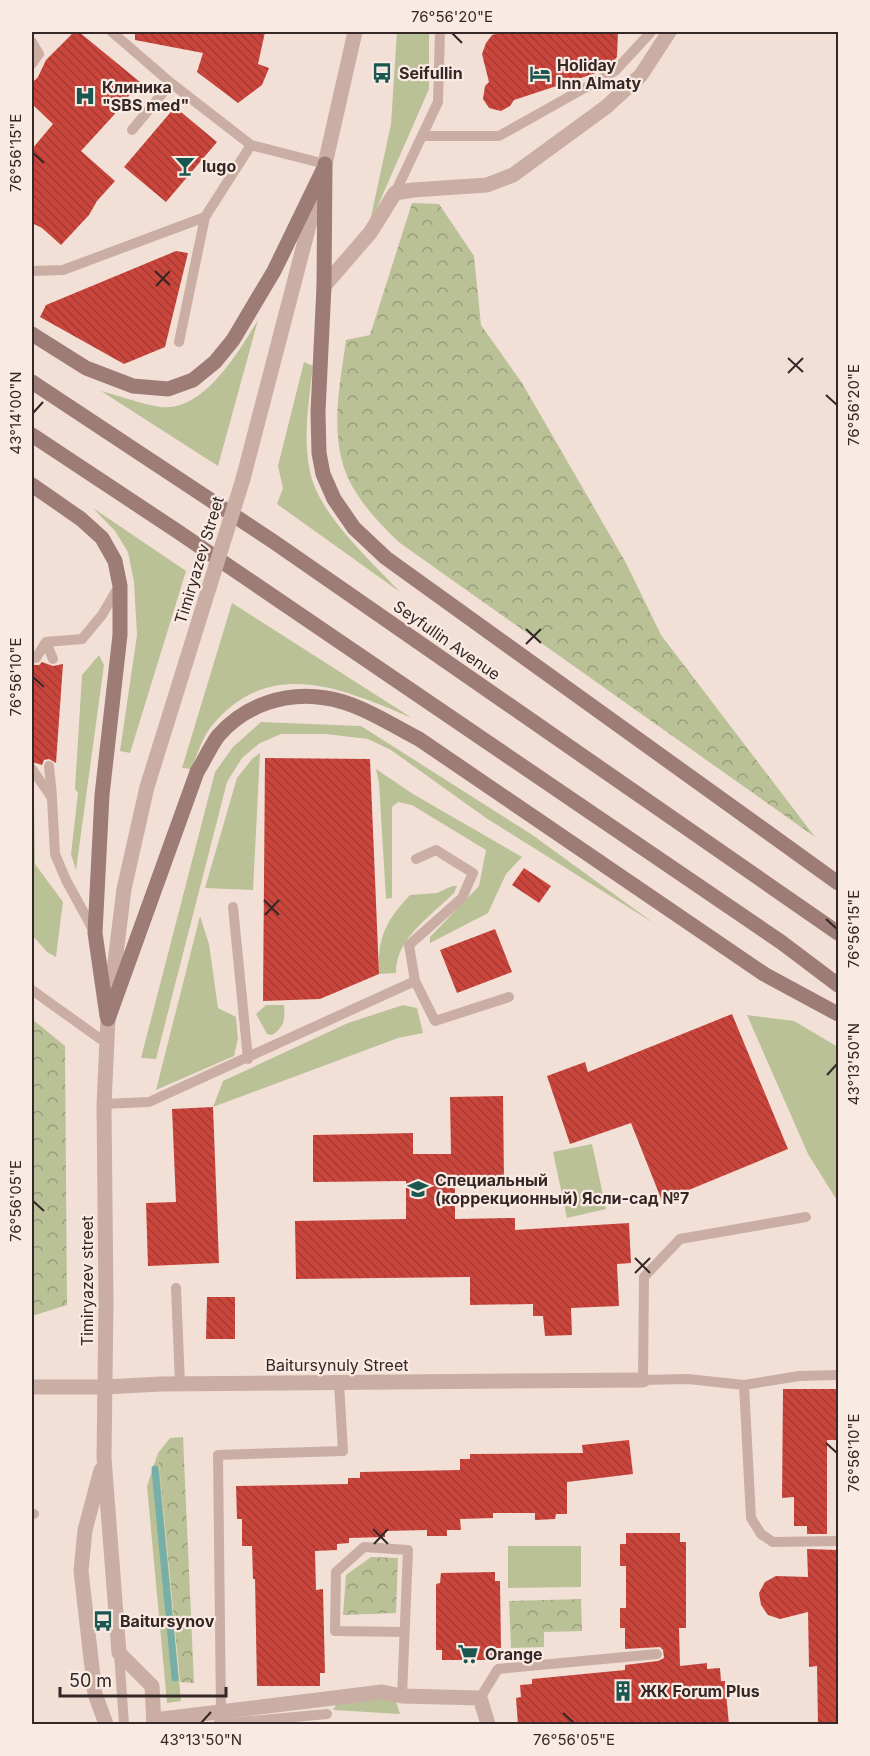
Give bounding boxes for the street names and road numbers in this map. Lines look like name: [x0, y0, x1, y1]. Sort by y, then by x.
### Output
street label: Timiryazev Street: [170, 494, 228, 626]
street label: Seyfullin Avenue: [390, 596, 504, 684]
street label: Timiryazev street: [77, 1216, 97, 1346]
street label: Baitursynuly Street: [266, 1355, 409, 1375]

